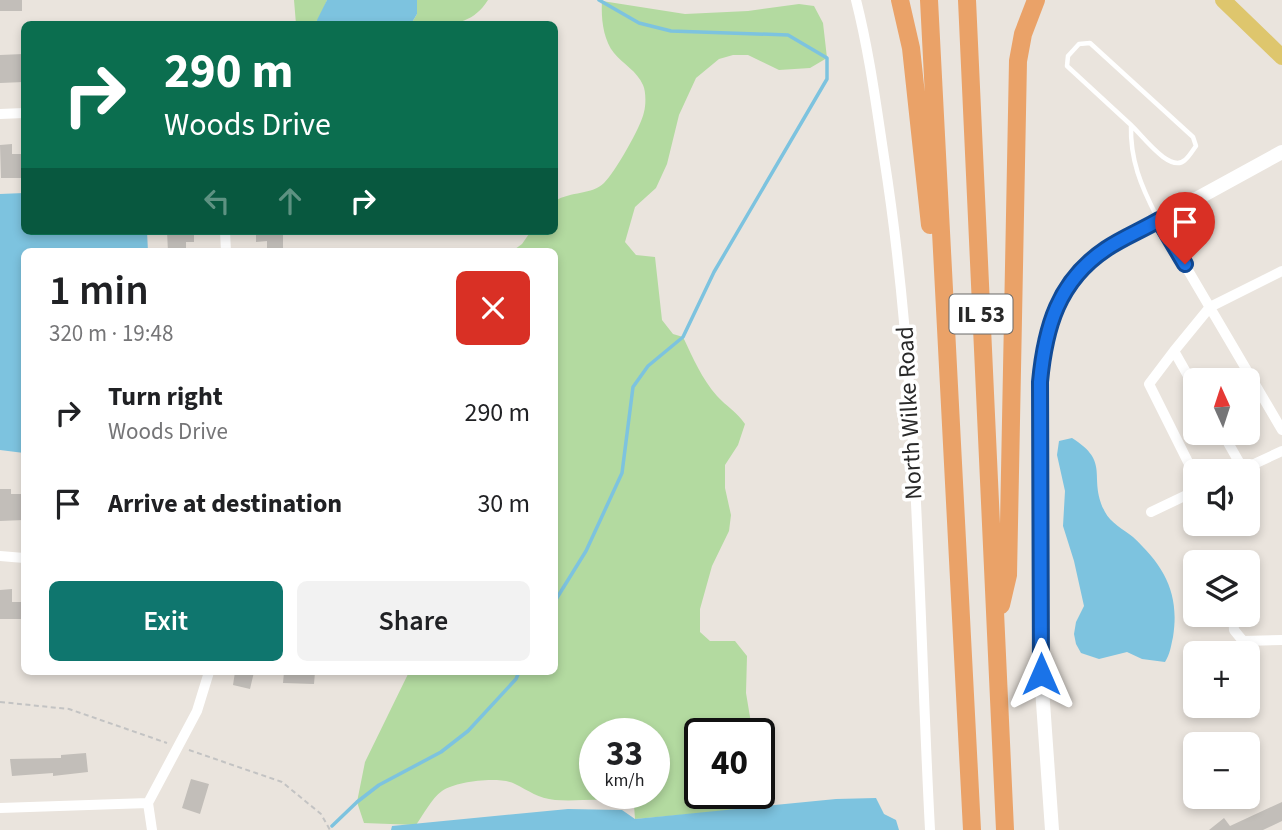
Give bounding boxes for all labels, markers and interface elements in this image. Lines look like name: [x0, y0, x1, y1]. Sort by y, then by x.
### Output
text: 290 m: [164, 37, 293, 107]
icon: right: [49, 49, 140, 140]
text: Woods Drive: [164, 102, 331, 148]
icon: left: [198, 182, 236, 220]
icon: ahead: [271, 182, 309, 220]
icon: right: [344, 182, 382, 220]
pin: [1155, 192, 1215, 264]
icon: arrive: [1166, 203, 1204, 241]
text: 1 min: [49, 261, 149, 321]
button: close: [456, 271, 530, 345]
road number: IL 53: [950, 294, 1012, 334]
text: 320 m · 19:48: [49, 317, 173, 350]
street label: North Wilke Road: [887, 325, 932, 500]
north arrow: [1183, 368, 1260, 444]
map controls: [1183, 368, 1260, 809]
text: Turn right: [108, 378, 223, 415]
icon: right: [49, 394, 87, 432]
text: 290 m: [464, 394, 530, 431]
text: Woods Drive: [108, 415, 228, 448]
button: sound: [1183, 459, 1260, 536]
icon: arrive: [49, 485, 87, 523]
text: Arrive at destination: [108, 485, 342, 522]
text: 30 m: [477, 485, 530, 522]
button: layers: [1183, 550, 1260, 627]
button: Exit: [49, 581, 283, 661]
button: Share: [297, 581, 530, 661]
position arrow: [1004, 637, 1078, 711]
button: +: [1183, 641, 1260, 718]
speed limit sign: 40: [684, 718, 775, 809]
text: 33: [606, 729, 643, 779]
button: −: [1183, 732, 1260, 809]
text: km/h: [605, 768, 644, 793]

